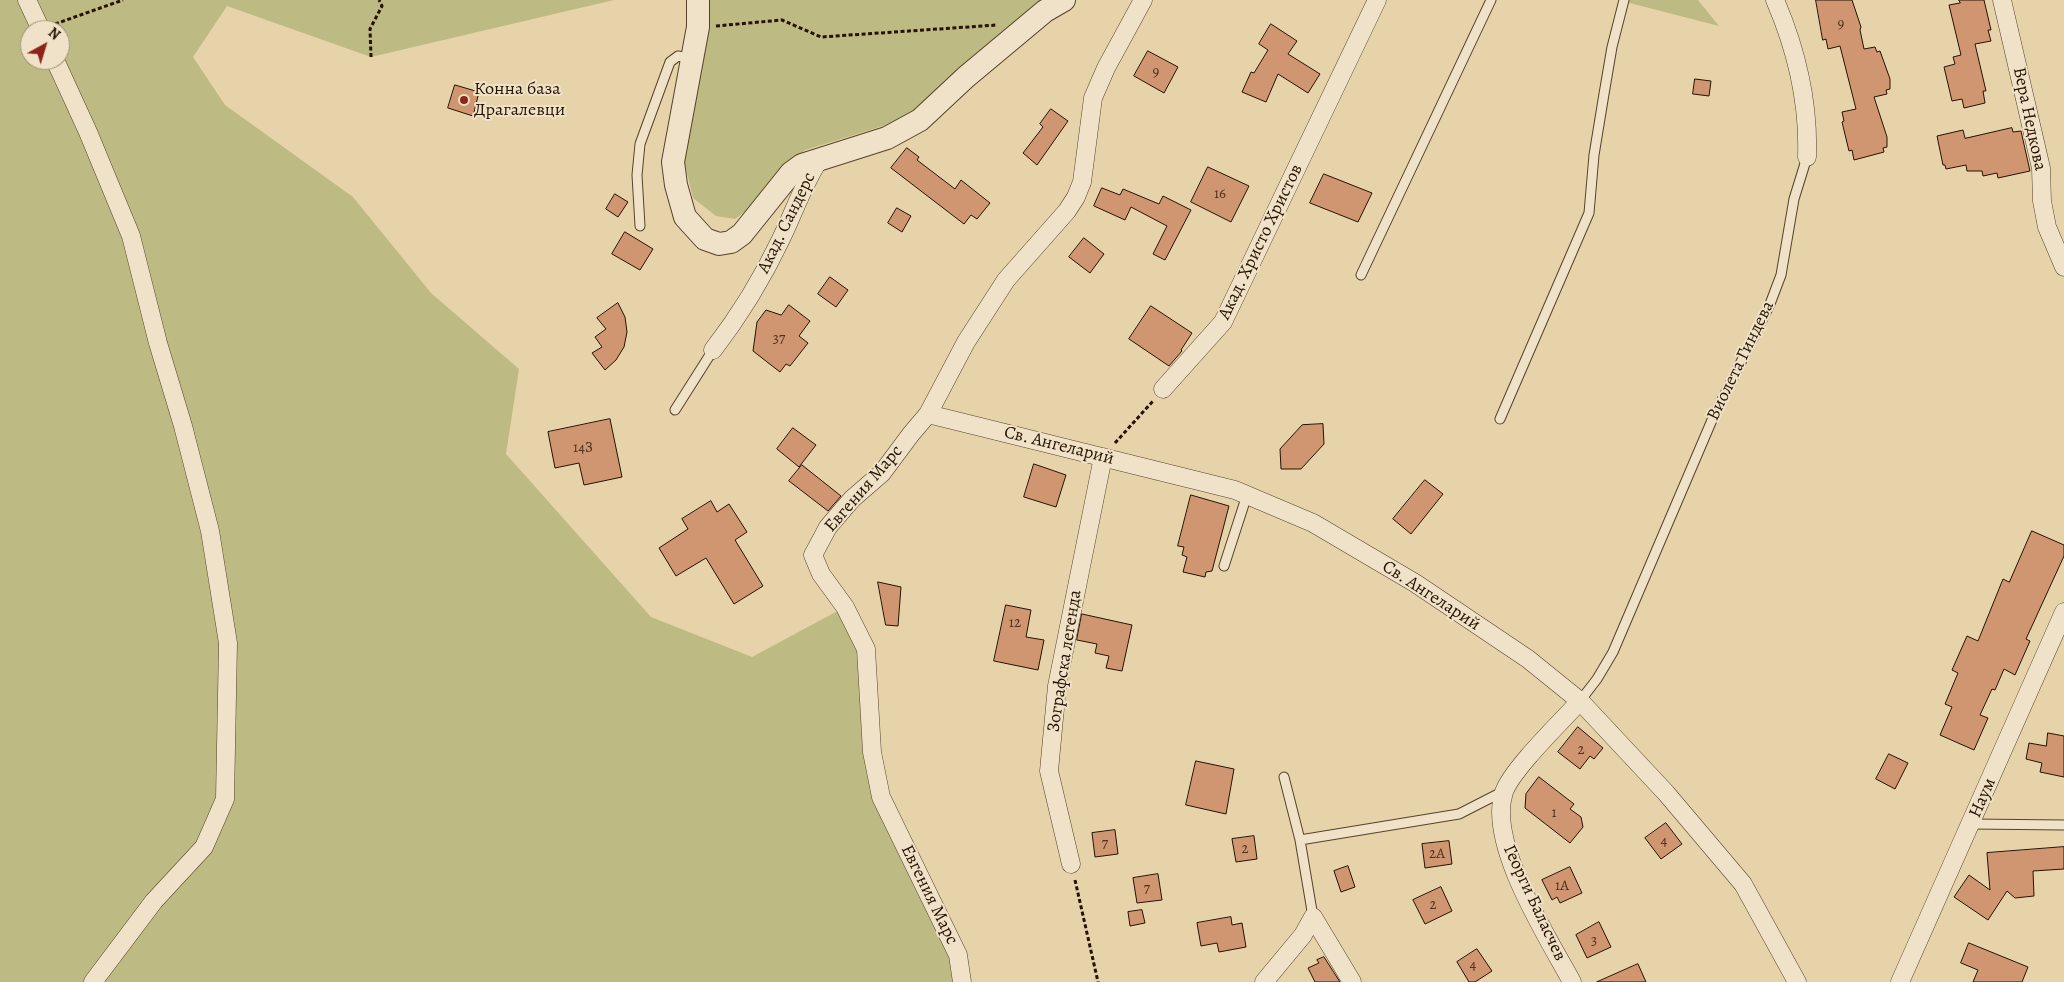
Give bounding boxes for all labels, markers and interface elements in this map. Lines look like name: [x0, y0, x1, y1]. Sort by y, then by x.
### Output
house number: 9: [1838, 15, 1844, 33]
north arrow: [20, 20, 70, 70]
text: N: [44, 23, 64, 44]
house number: 9: [1153, 63, 1159, 81]
street label: Вера Недкова: [2007, 65, 2051, 173]
place label: Конна база Драгалевци: [474, 79, 565, 122]
marker: Конна база Драгалевци: [458, 94, 470, 106]
street label: Акад. Христо Христов: [1214, 161, 1308, 323]
street label: Акад. Сандерс: [753, 169, 821, 277]
house number: 16: [1214, 185, 1226, 203]
street label: Виолета Гиндева: [1703, 298, 1779, 424]
house number: 37: [773, 330, 785, 348]
street label: Св. Ангеларий: [1002, 422, 1116, 470]
house number: 14З: [573, 439, 593, 457]
street label: Евгения Марс: [820, 441, 908, 537]
street label: Св. Ангеларий: [1378, 556, 1484, 636]
street label: Зографска легенда: [1043, 588, 1087, 734]
house number: 12: [1009, 614, 1021, 632]
house number: 2: [1577, 741, 1585, 759]
street label: Наум: [1965, 775, 2001, 821]
house number: 1: [1551, 804, 1557, 822]
house number: 4: [1661, 832, 1667, 850]
house number: 7: [1102, 835, 1108, 853]
house number: 2: [1241, 840, 1249, 858]
street label: Евгения Марс: [896, 842, 962, 948]
street label: Георги Баласчев: [1498, 842, 1570, 964]
house number: 2А: [1429, 845, 1445, 863]
house number: 1А: [1555, 877, 1569, 895]
house number: 7: [1144, 880, 1150, 898]
house number: 2: [1429, 896, 1437, 914]
house number: 3: [1591, 932, 1597, 950]
house number: 4: [1470, 956, 1476, 974]

